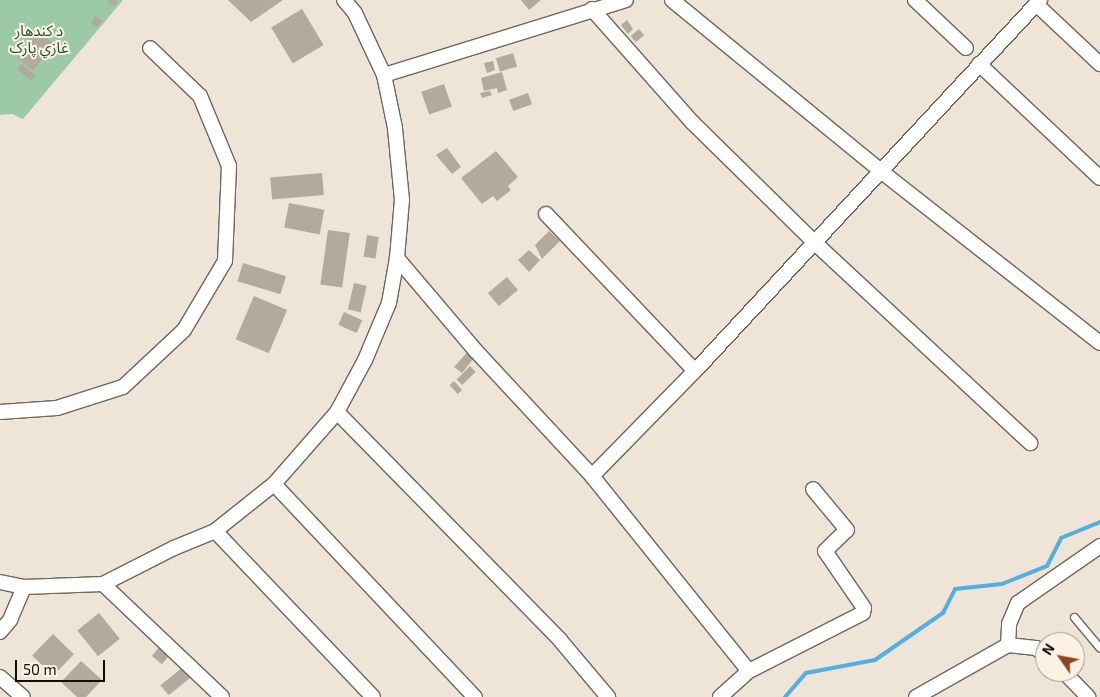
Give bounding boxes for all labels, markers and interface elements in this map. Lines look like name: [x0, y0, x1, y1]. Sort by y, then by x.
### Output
park label: د کندهار غازي پارک: [9, 21, 69, 56]
north arrow: [1035, 632, 1085, 682]
text: N: [1038, 640, 1058, 658]
scale bar: [18, 650, 108, 682]
text: 50 m: [23, 660, 57, 678]

